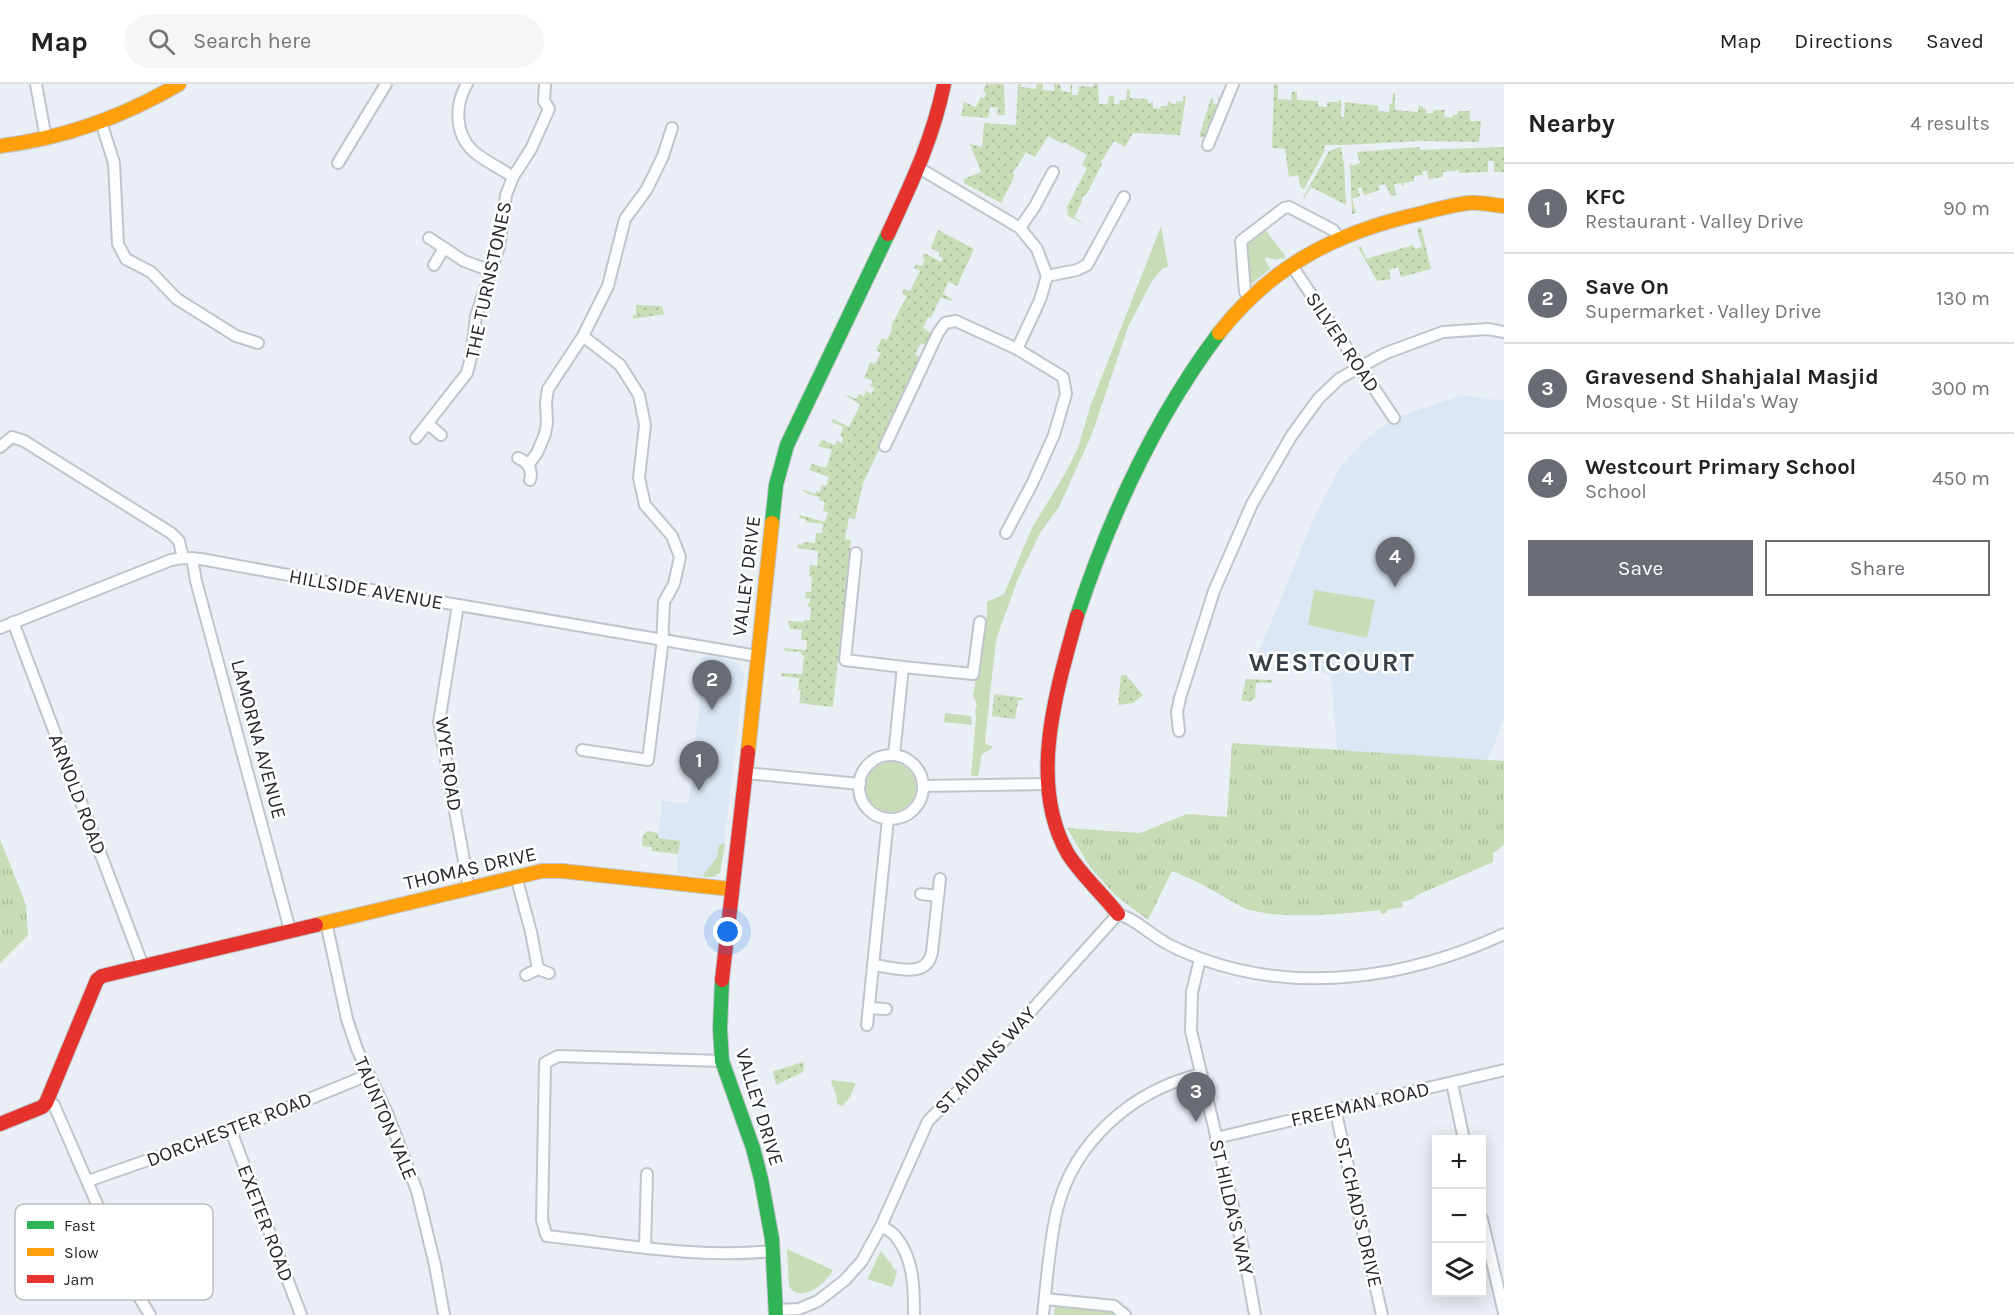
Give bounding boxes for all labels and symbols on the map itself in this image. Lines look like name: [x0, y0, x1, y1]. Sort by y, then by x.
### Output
street label: THE TURNSTONES: [461, 199, 516, 361]
street label: SILVER ROAD: [1301, 288, 1384, 397]
street label: VALLEY DRIVE: [728, 514, 765, 638]
pin: 4: [1376, 538, 1414, 587]
street label: HILLSIDE AVENUE: [287, 565, 445, 614]
district label: WESTCOURT: [1249, 647, 1415, 678]
street label: LAMORNA AVENUE: [226, 657, 291, 821]
pin: 2: [692, 660, 732, 710]
street label: WYE ROAD: [431, 716, 466, 813]
street label: ARNOLD ROAD: [44, 731, 111, 858]
pin: 1: [680, 742, 718, 791]
street label: THOMAS DRIVE: [402, 842, 539, 895]
your location: [713, 917, 742, 946]
street label: ST AIDANS WAY: [930, 1002, 1041, 1119]
street label: VALLEY DRIVE: [731, 1046, 788, 1169]
street label: TAUNTON VALE: [349, 1053, 422, 1183]
pin: 3: [1176, 1072, 1216, 1122]
street label: FREEMAN ROAD: [1288, 1077, 1432, 1132]
street label: DORCHESTER ROAD: [143, 1087, 315, 1172]
street label: ST. CHAD'S DRIVE: [1330, 1135, 1387, 1290]
street label: ST HILDA'S WAY: [1205, 1137, 1258, 1277]
street label: EXETER ROAD: [233, 1161, 298, 1285]
legend: [15, 1204, 213, 1300]
text: Fast: [64, 1216, 95, 1235]
text: Slow: [64, 1243, 99, 1262]
text: Jam: [64, 1270, 94, 1289]

